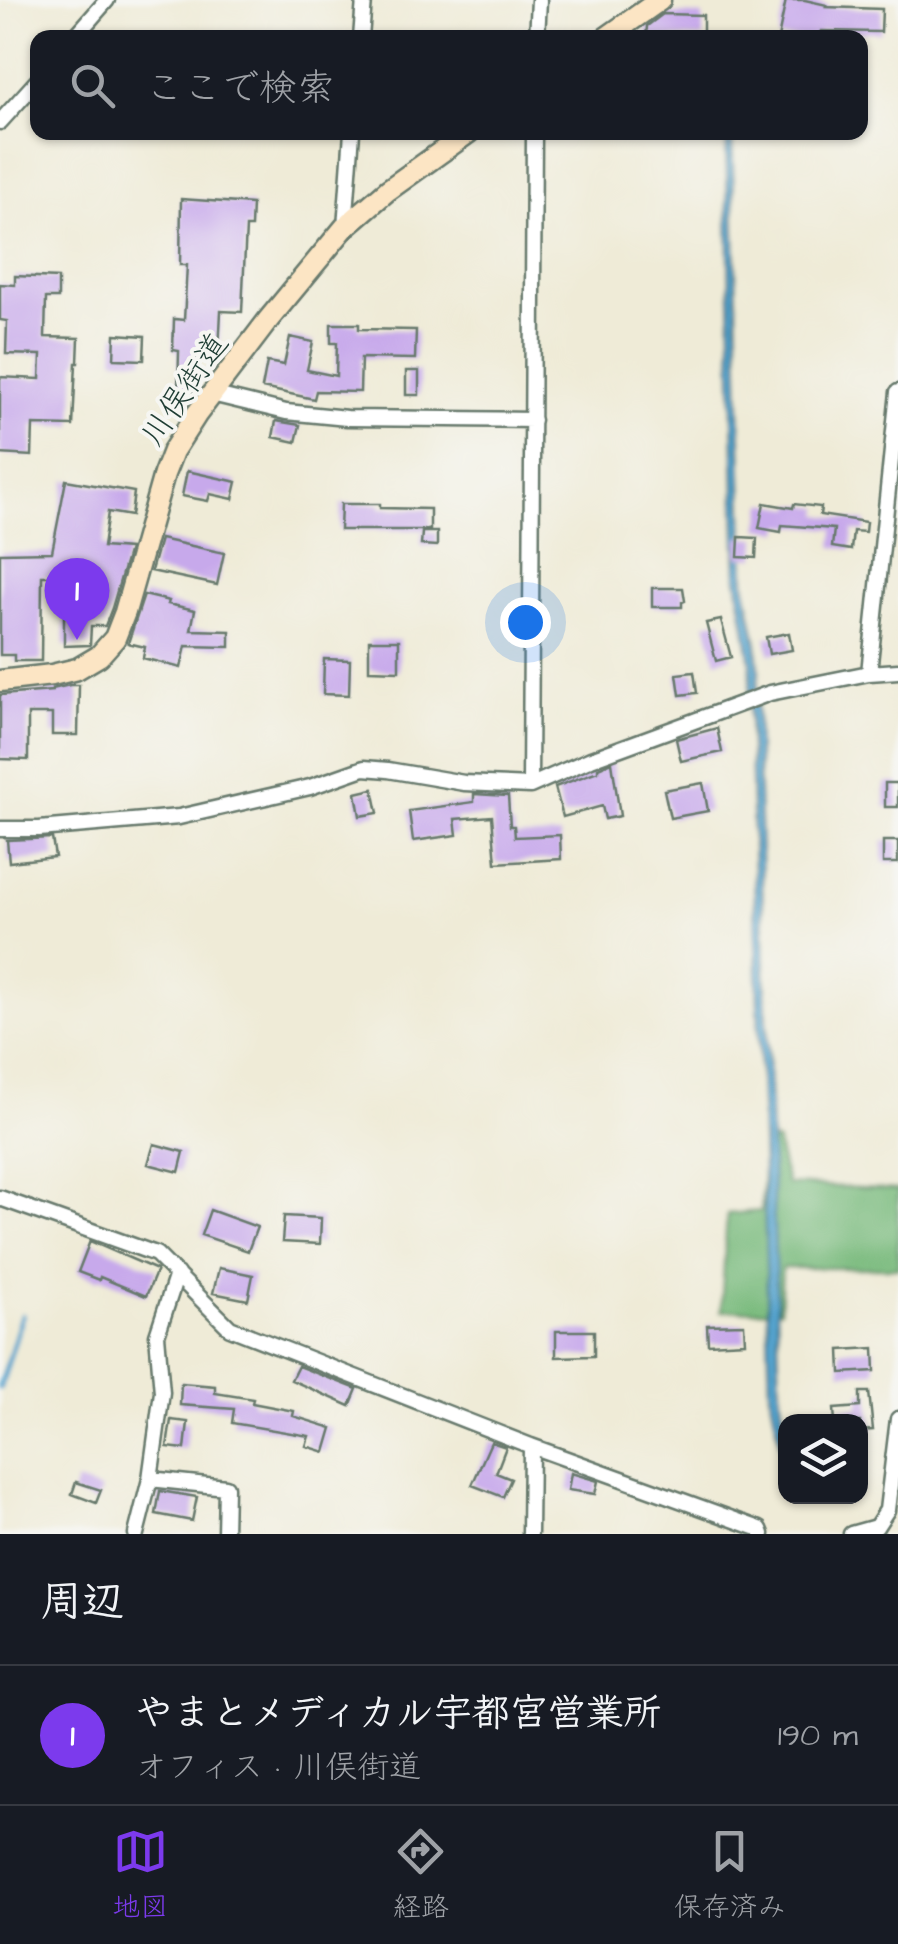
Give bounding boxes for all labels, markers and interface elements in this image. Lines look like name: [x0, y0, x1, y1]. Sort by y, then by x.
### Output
search box: [30, 30, 868, 140]
icon: search: [65, 58, 120, 113]
text: ここで検索: [145, 63, 335, 115]
street label: 川俣街道: [131, 324, 240, 455]
pin: 1: [44, 558, 110, 640]
your location: [500, 597, 551, 648]
map controls: [778, 1414, 868, 1504]
button: layers: [778, 1414, 868, 1504]
text: 周辺: [40, 1574, 124, 1632]
text: やまとメディカル宇都宮営業所: [135, 1688, 662, 1740]
text: 1: [70, 1713, 75, 1758]
text: 190 m: [778, 1713, 858, 1758]
text: オフィス · 川俣街道: [135, 1745, 421, 1790]
tab: 地図: [112, 1824, 168, 1927]
tab: 経路: [393, 1824, 449, 1927]
tab: 保存済み: [674, 1824, 786, 1927]

